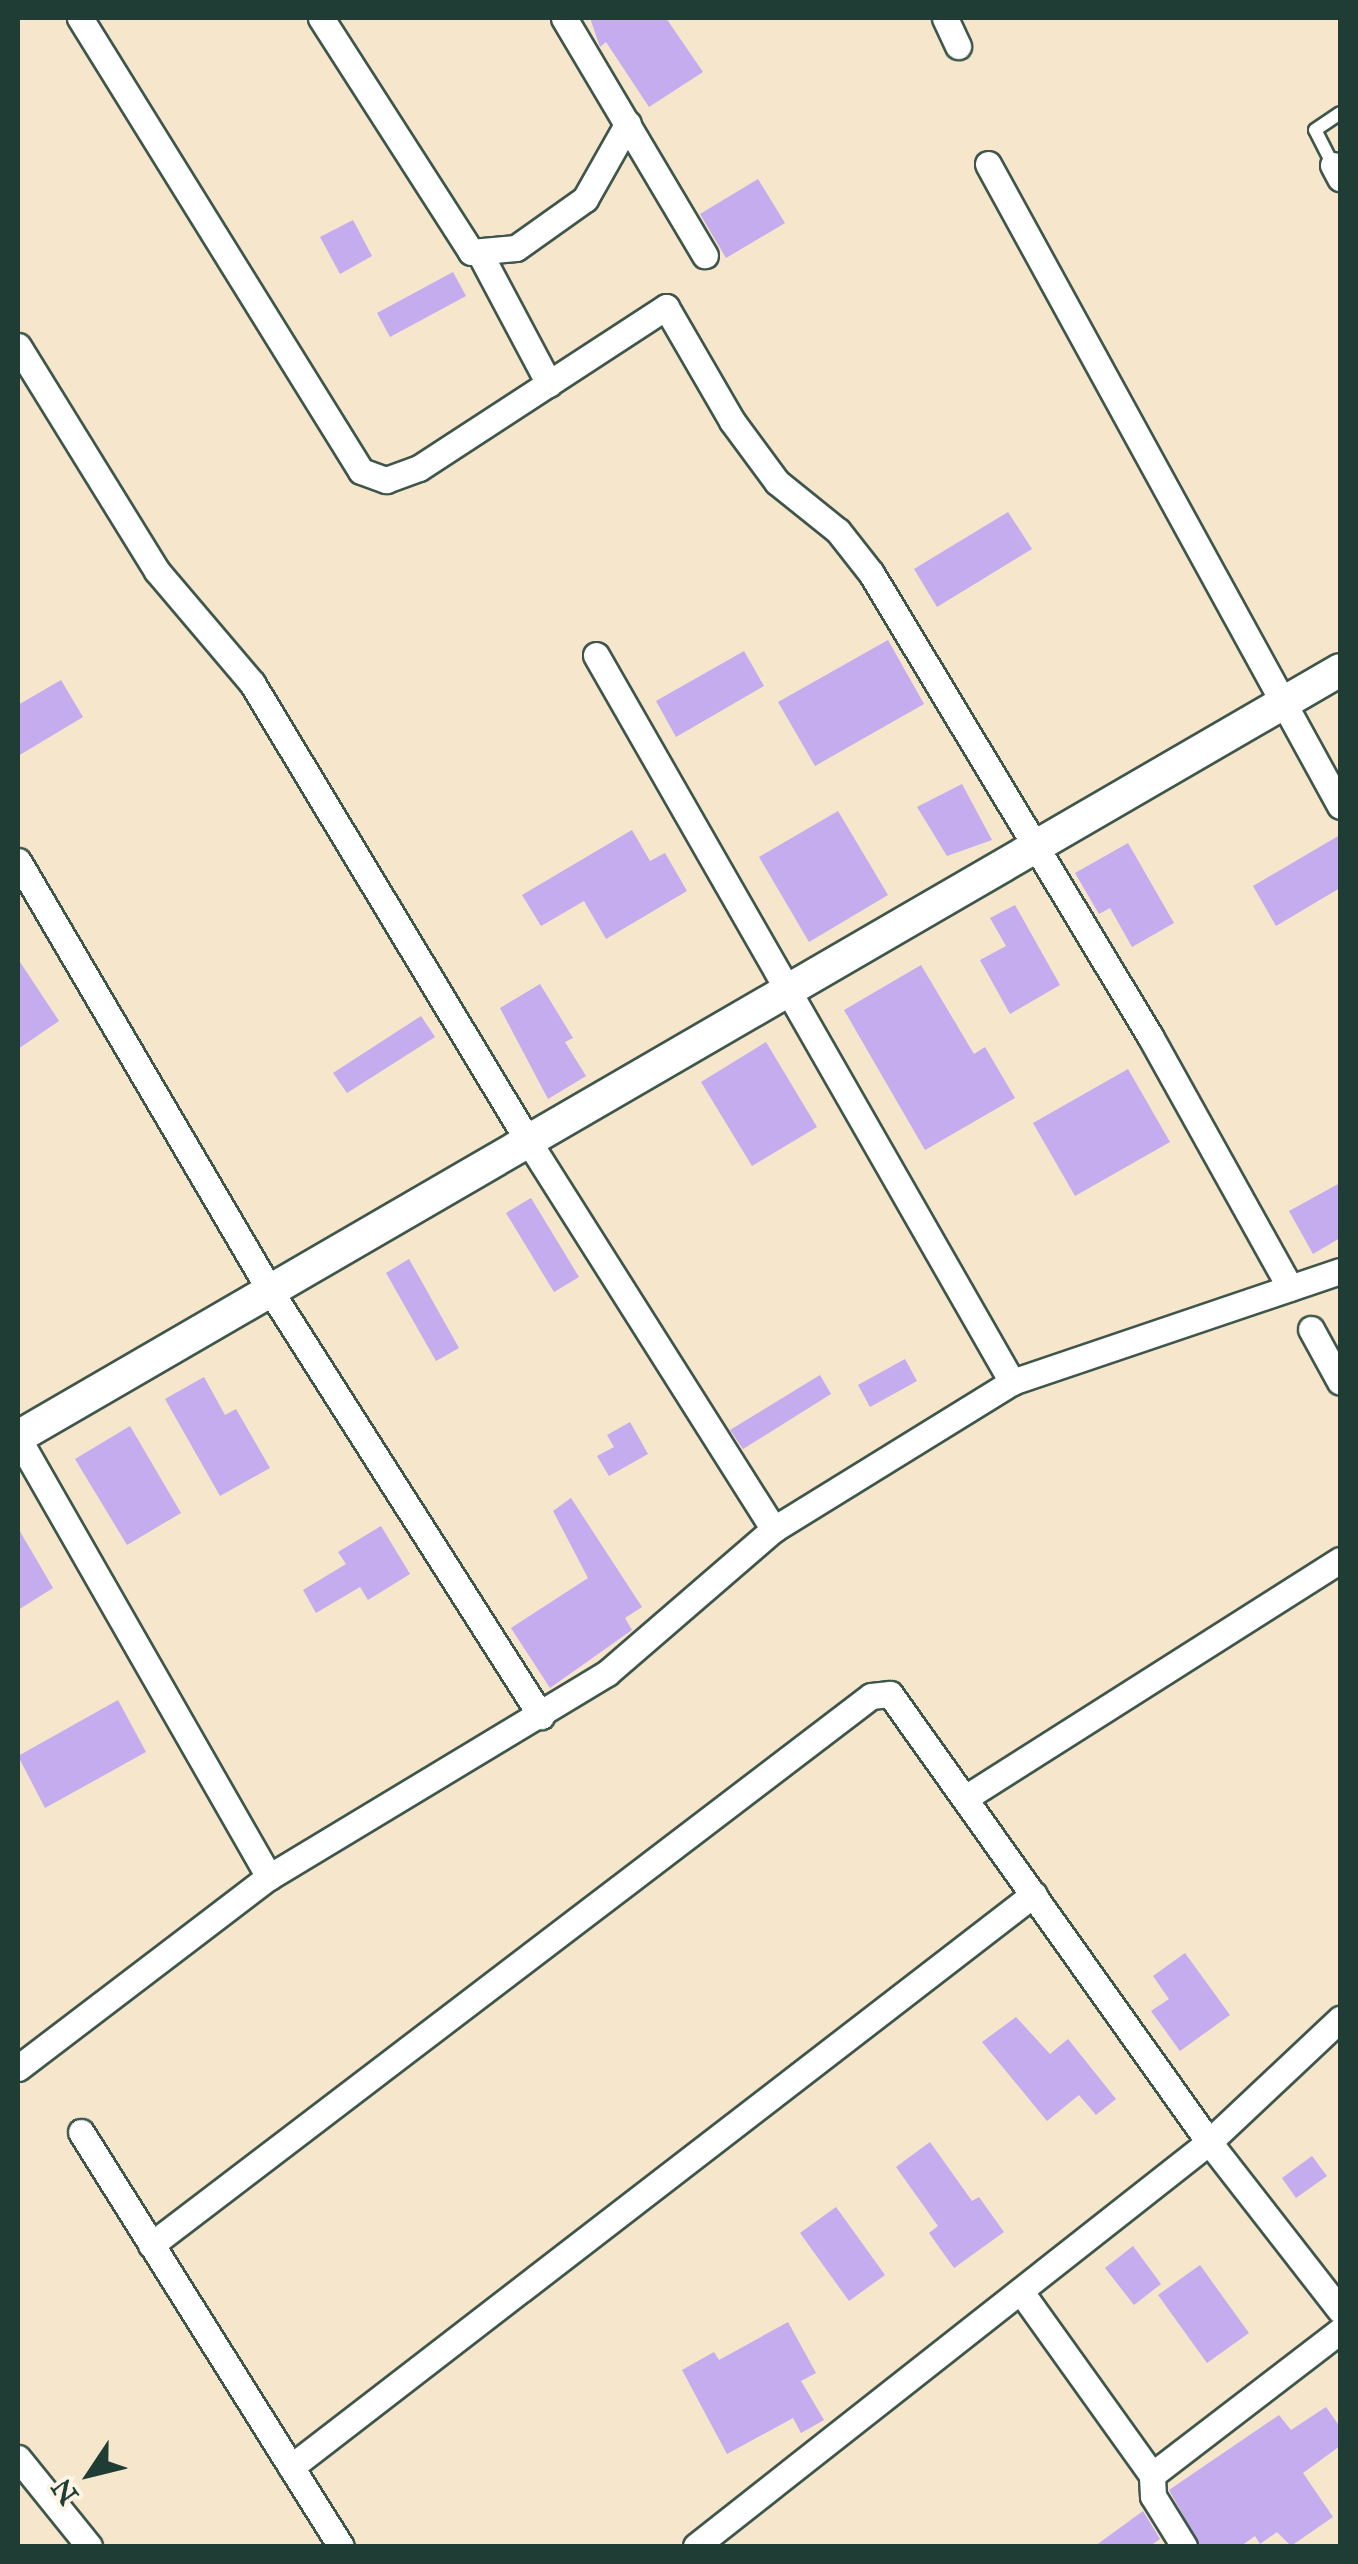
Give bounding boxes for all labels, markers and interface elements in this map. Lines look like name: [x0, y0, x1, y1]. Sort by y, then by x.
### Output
north arrow: [40, 2424, 140, 2524]
text: N: [44, 2472, 86, 2511]

